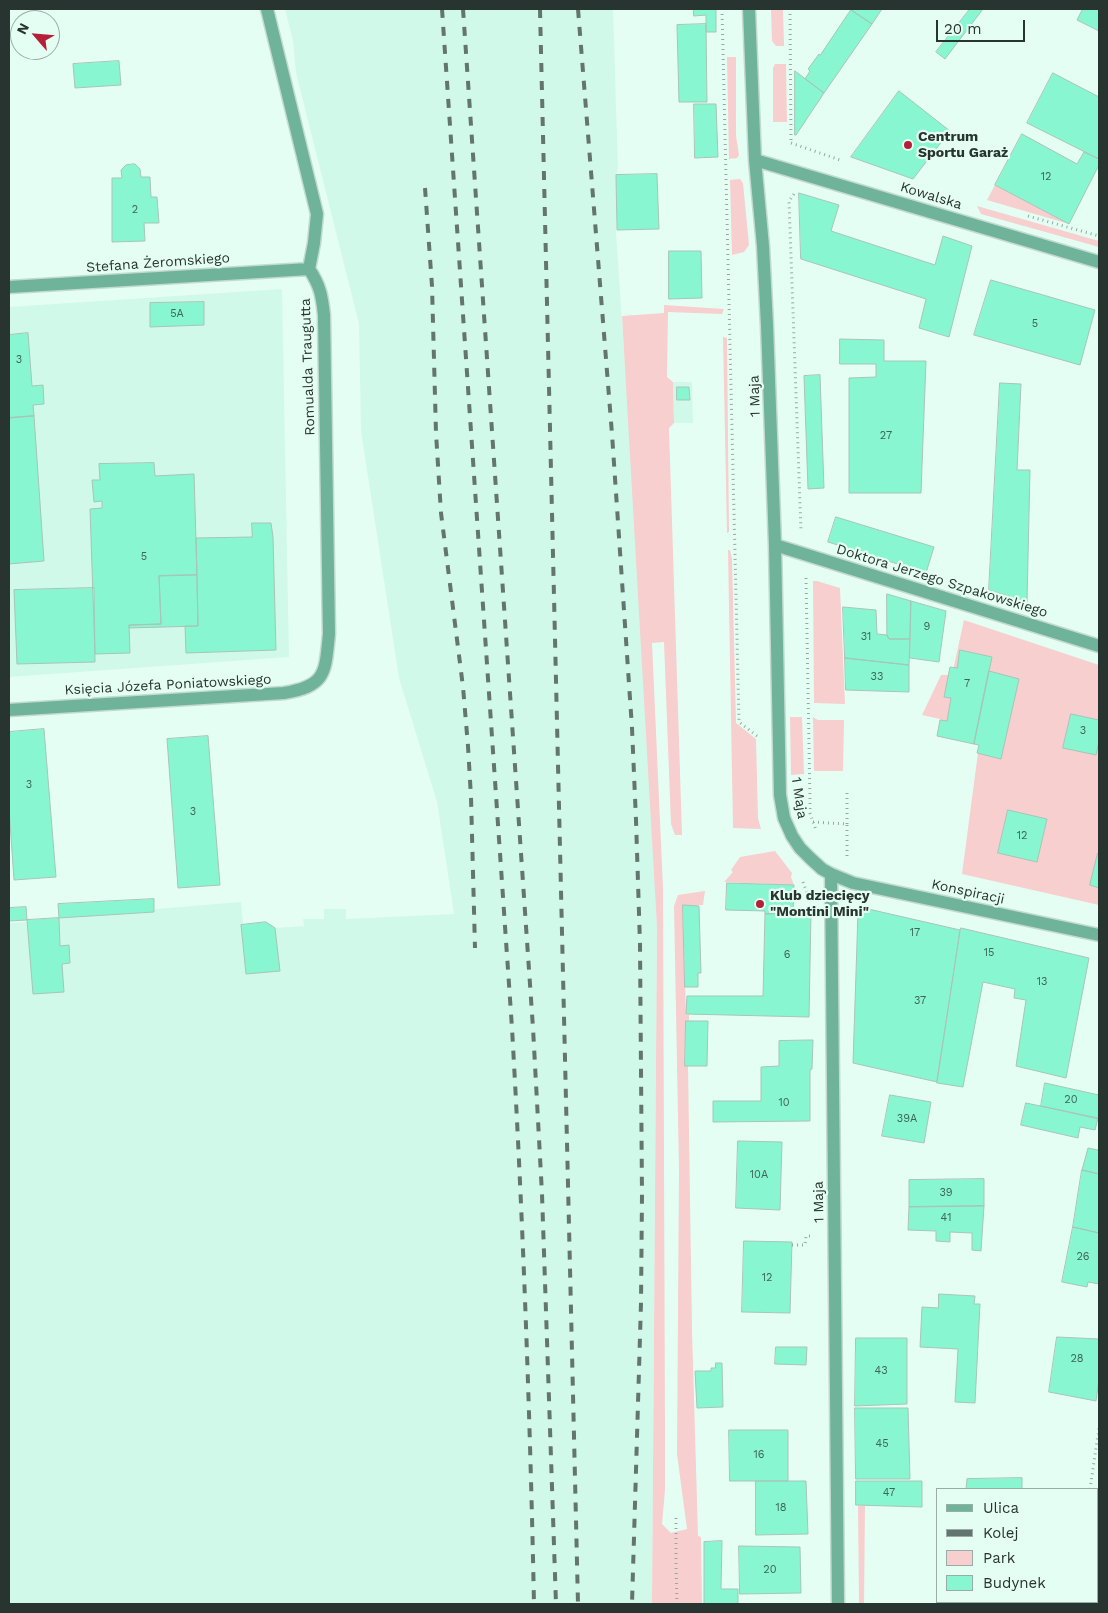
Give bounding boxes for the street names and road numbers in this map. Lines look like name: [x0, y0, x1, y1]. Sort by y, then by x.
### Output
street label: Kowalska: [898, 179, 964, 213]
street label: Stefana Żeromskiego: [86, 250, 230, 276]
street label: Romualda Traugutta: [297, 298, 319, 436]
street label: 1 Maja: [746, 375, 764, 417]
street label: Doktora Jerzego Szpakowskiego: [834, 541, 1050, 621]
street label: Księcia Józefa Poniatowskiego: [64, 671, 272, 699]
street label: 1 Maja: [787, 776, 811, 820]
street label: Konspiracji: [930, 876, 1006, 908]
street label: 1 Maja: [810, 1181, 828, 1223]

